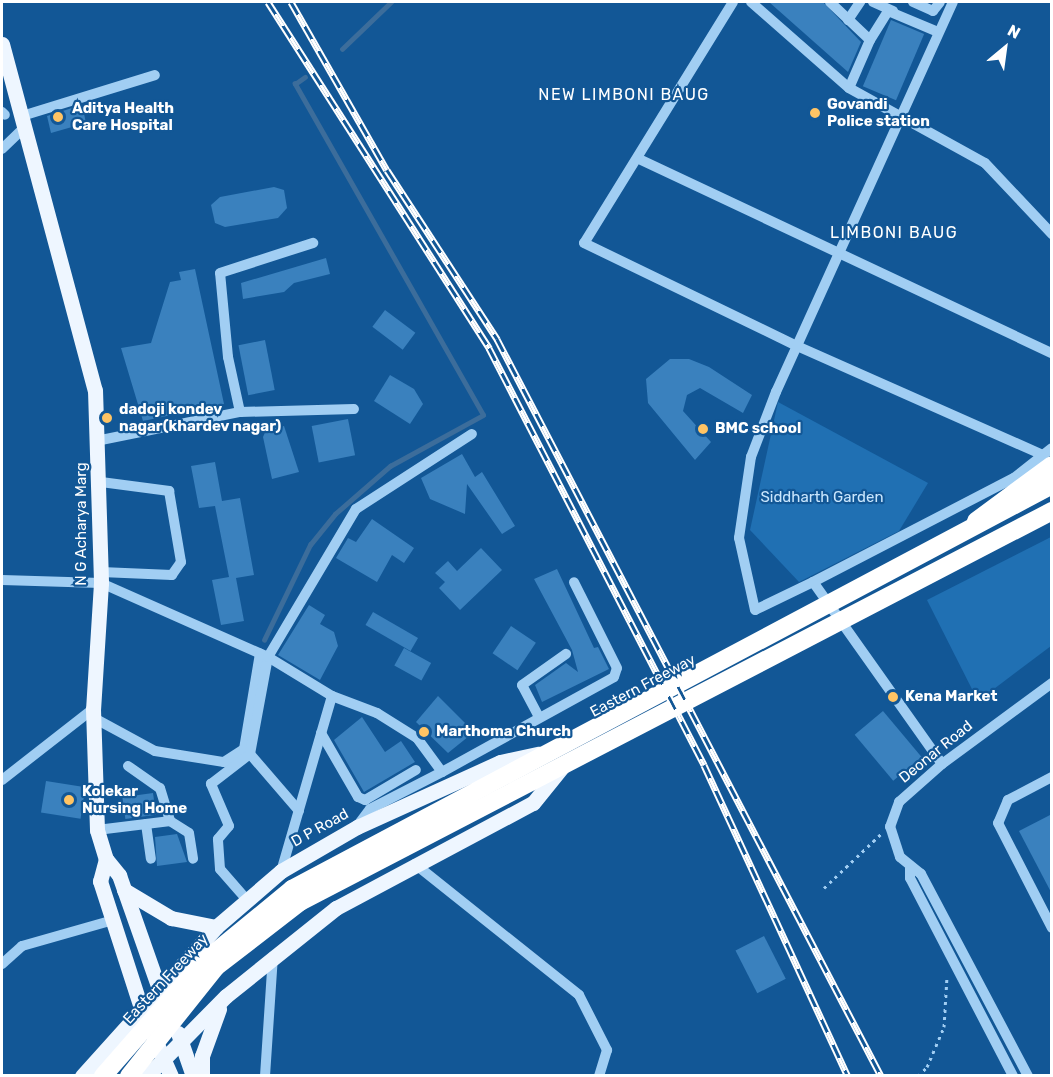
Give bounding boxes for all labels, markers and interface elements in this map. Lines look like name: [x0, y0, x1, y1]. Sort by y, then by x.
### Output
north arrow: [975, 18, 1035, 78]
text: N: [1004, 21, 1024, 43]
district label: NEW LIMBONI BAUG: [538, 85, 710, 105]
place label: Govandi Police station: [827, 95, 930, 130]
place label: Aditya Health Care Hospital: [72, 99, 174, 134]
marker: Govandi Police station: [808, 106, 822, 120]
marker: Aditya Health Care Hospital: [49, 108, 67, 126]
district label: LIMBONI BAUG: [830, 223, 958, 243]
place label: dadoji kondev nagar(khardev nagar): [119, 400, 282, 435]
marker: dadoji kondev nagar(khardev nagar): [100, 411, 114, 425]
place label: BMC school: [715, 420, 801, 438]
marker: BMC school: [696, 422, 710, 436]
street label: N G Acharya Marg: [73, 462, 91, 586]
park label: Siddharth Garden: [760, 489, 884, 507]
street label: Eastern Freeway: [587, 651, 699, 721]
place label: Kena Market: [905, 688, 998, 706]
marker: Kena Market: [886, 690, 900, 704]
street label: Deonar Road: [896, 717, 976, 787]
place label: Marthoma Church: [436, 723, 571, 741]
marker: Marthoma Church: [417, 725, 431, 739]
place label: Kolekar Nursing Home: [82, 782, 187, 817]
marker: Kolekar Nursing Home: [60, 791, 78, 809]
street label: D P Road: [288, 805, 352, 851]
street label: Eastern Freeway: [120, 930, 212, 1028]

